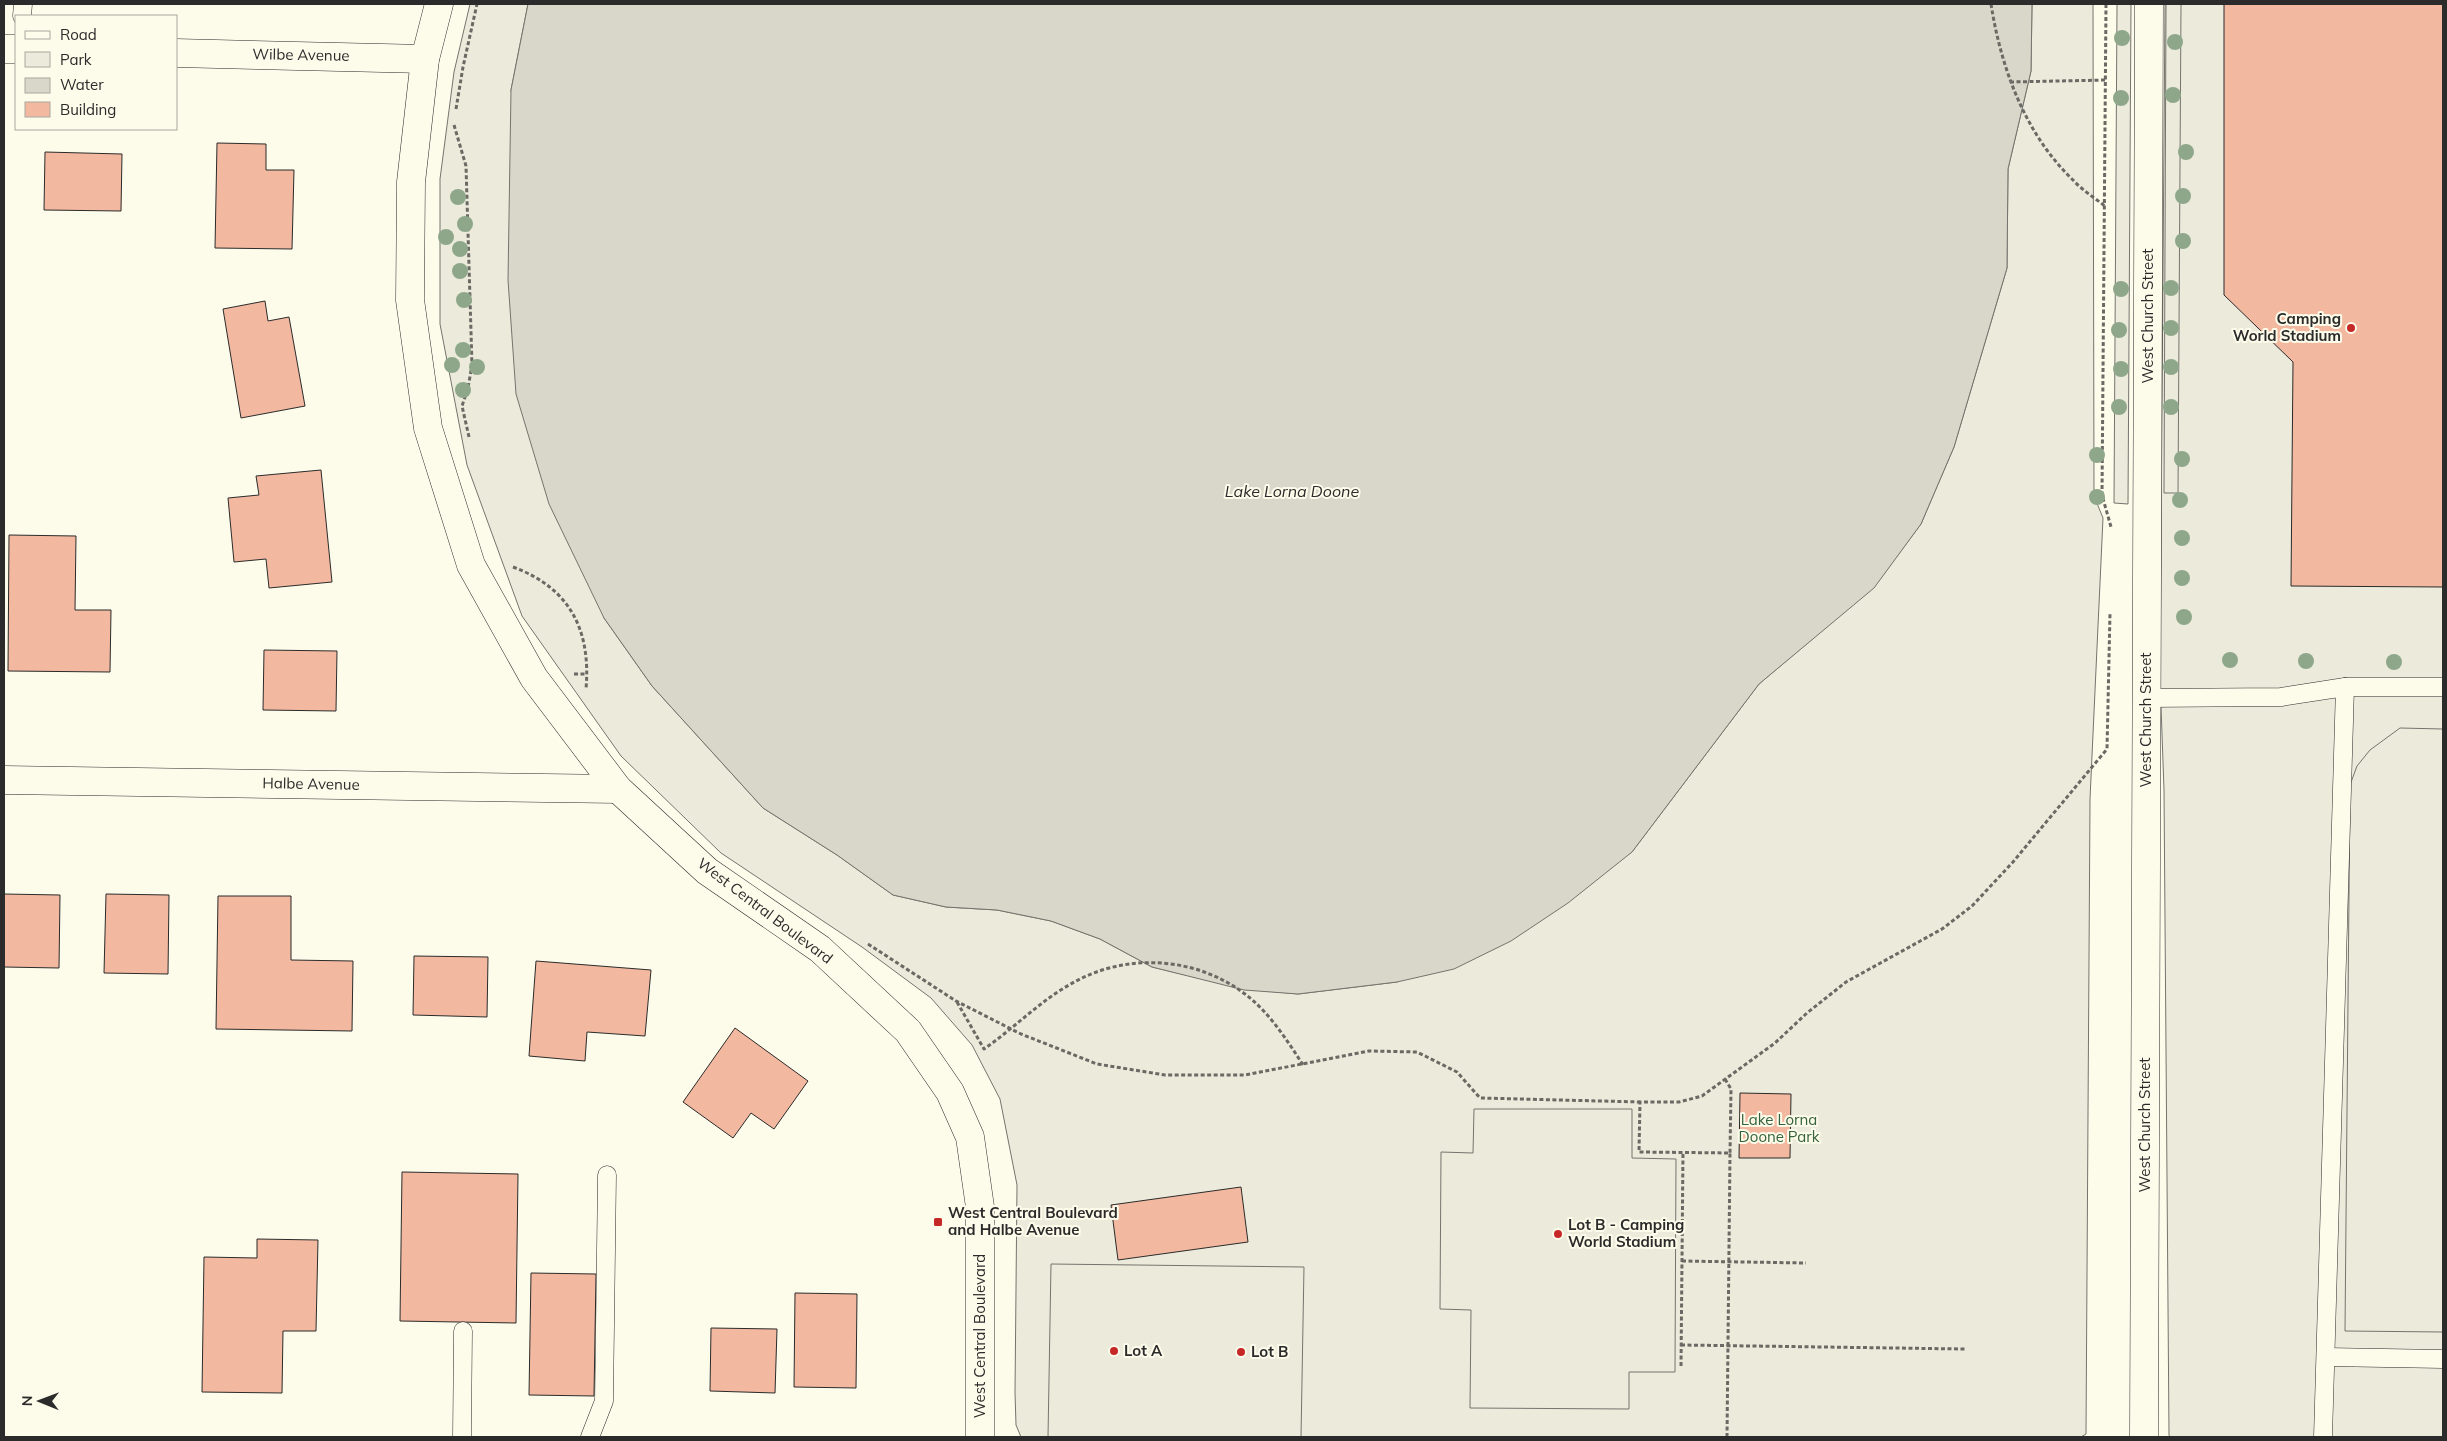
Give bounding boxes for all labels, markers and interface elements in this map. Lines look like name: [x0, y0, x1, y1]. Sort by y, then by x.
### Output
legend: [15, 15, 178, 130]
text: Road: [60, 25, 97, 44]
street label: Wilbe Avenue: [252, 44, 350, 65]
text: Park: [60, 50, 92, 69]
text: Water: [60, 75, 104, 94]
text: Building: [60, 100, 116, 119]
street label: West Church Street: [2138, 248, 2157, 384]
place label: Camping World Stadium: [2233, 309, 2341, 345]
marker: Camping World Stadium: [2345, 322, 2357, 334]
water label: Lake Lorna Doone: [1225, 481, 1359, 501]
street label: West Church Street: [2136, 652, 2155, 788]
street label: Halbe Avenue: [262, 773, 360, 794]
street label: West Central Boulevard: [694, 854, 837, 968]
street label: West Church Street: [2135, 1057, 2154, 1193]
park label: Lake Lorna Doone Park: [1739, 1110, 1820, 1146]
place label: West Central Boulevard and Halbe Avenue: [948, 1203, 1118, 1239]
place label: Lot B - Camping World Stadium: [1568, 1215, 1684, 1251]
marker: West Central Boulevard and Halbe Avenue: [932, 1216, 944, 1228]
marker: Lot B - Camping World Stadium: [1552, 1228, 1564, 1240]
street label: West Central Boulevard: [970, 1254, 989, 1418]
place label: Lot A: [1124, 1341, 1163, 1360]
place label: Lot B: [1251, 1342, 1288, 1361]
marker: Lot A: [1108, 1345, 1120, 1357]
marker: Lot B: [1235, 1346, 1247, 1358]
north arrow: [15, 1376, 65, 1426]
text: N: [18, 1395, 36, 1406]

